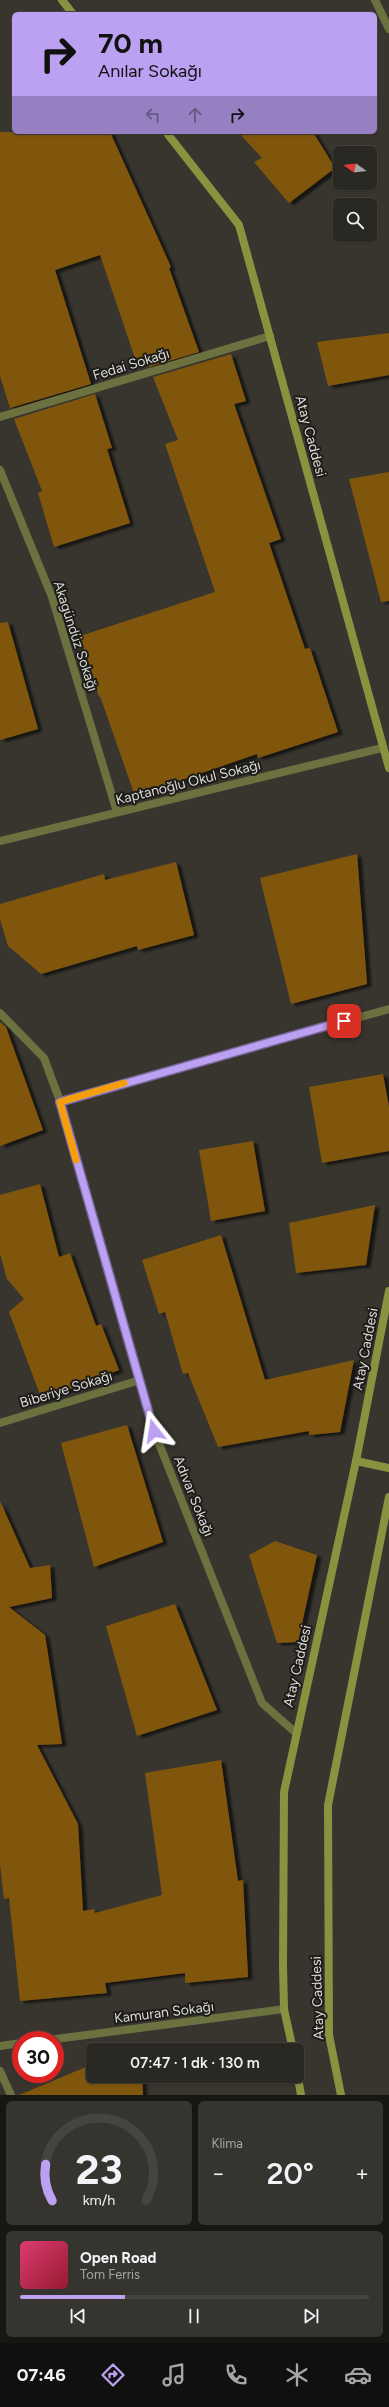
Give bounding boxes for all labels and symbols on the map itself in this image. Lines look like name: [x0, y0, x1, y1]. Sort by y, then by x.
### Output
north arrow: [333, 146, 377, 190]
street label: Fedai Sokağı: [91, 345, 171, 384]
street label: Atay Caddesi: [291, 394, 330, 479]
street label: Akagündüz Sokağı: [50, 579, 101, 694]
street label: Kaptanoğlu Okul Sokağı: [114, 756, 262, 809]
pin: [327, 1004, 361, 1038]
street label: Atay Caddesi: [349, 1306, 382, 1392]
street label: Biberiye Sokağı: [18, 1367, 114, 1412]
position arrow: [133, 1410, 175, 1452]
street label: Adıvar Sokağı: [170, 1453, 217, 1539]
street label: Atay Caddesi: [280, 1623, 315, 1709]
street label: Atay Caddesi: [308, 1956, 327, 2040]
street label: Kamuran Sokağı: [113, 1998, 215, 2027]
speed limit sign: 30: [12, 2031, 64, 2083]

